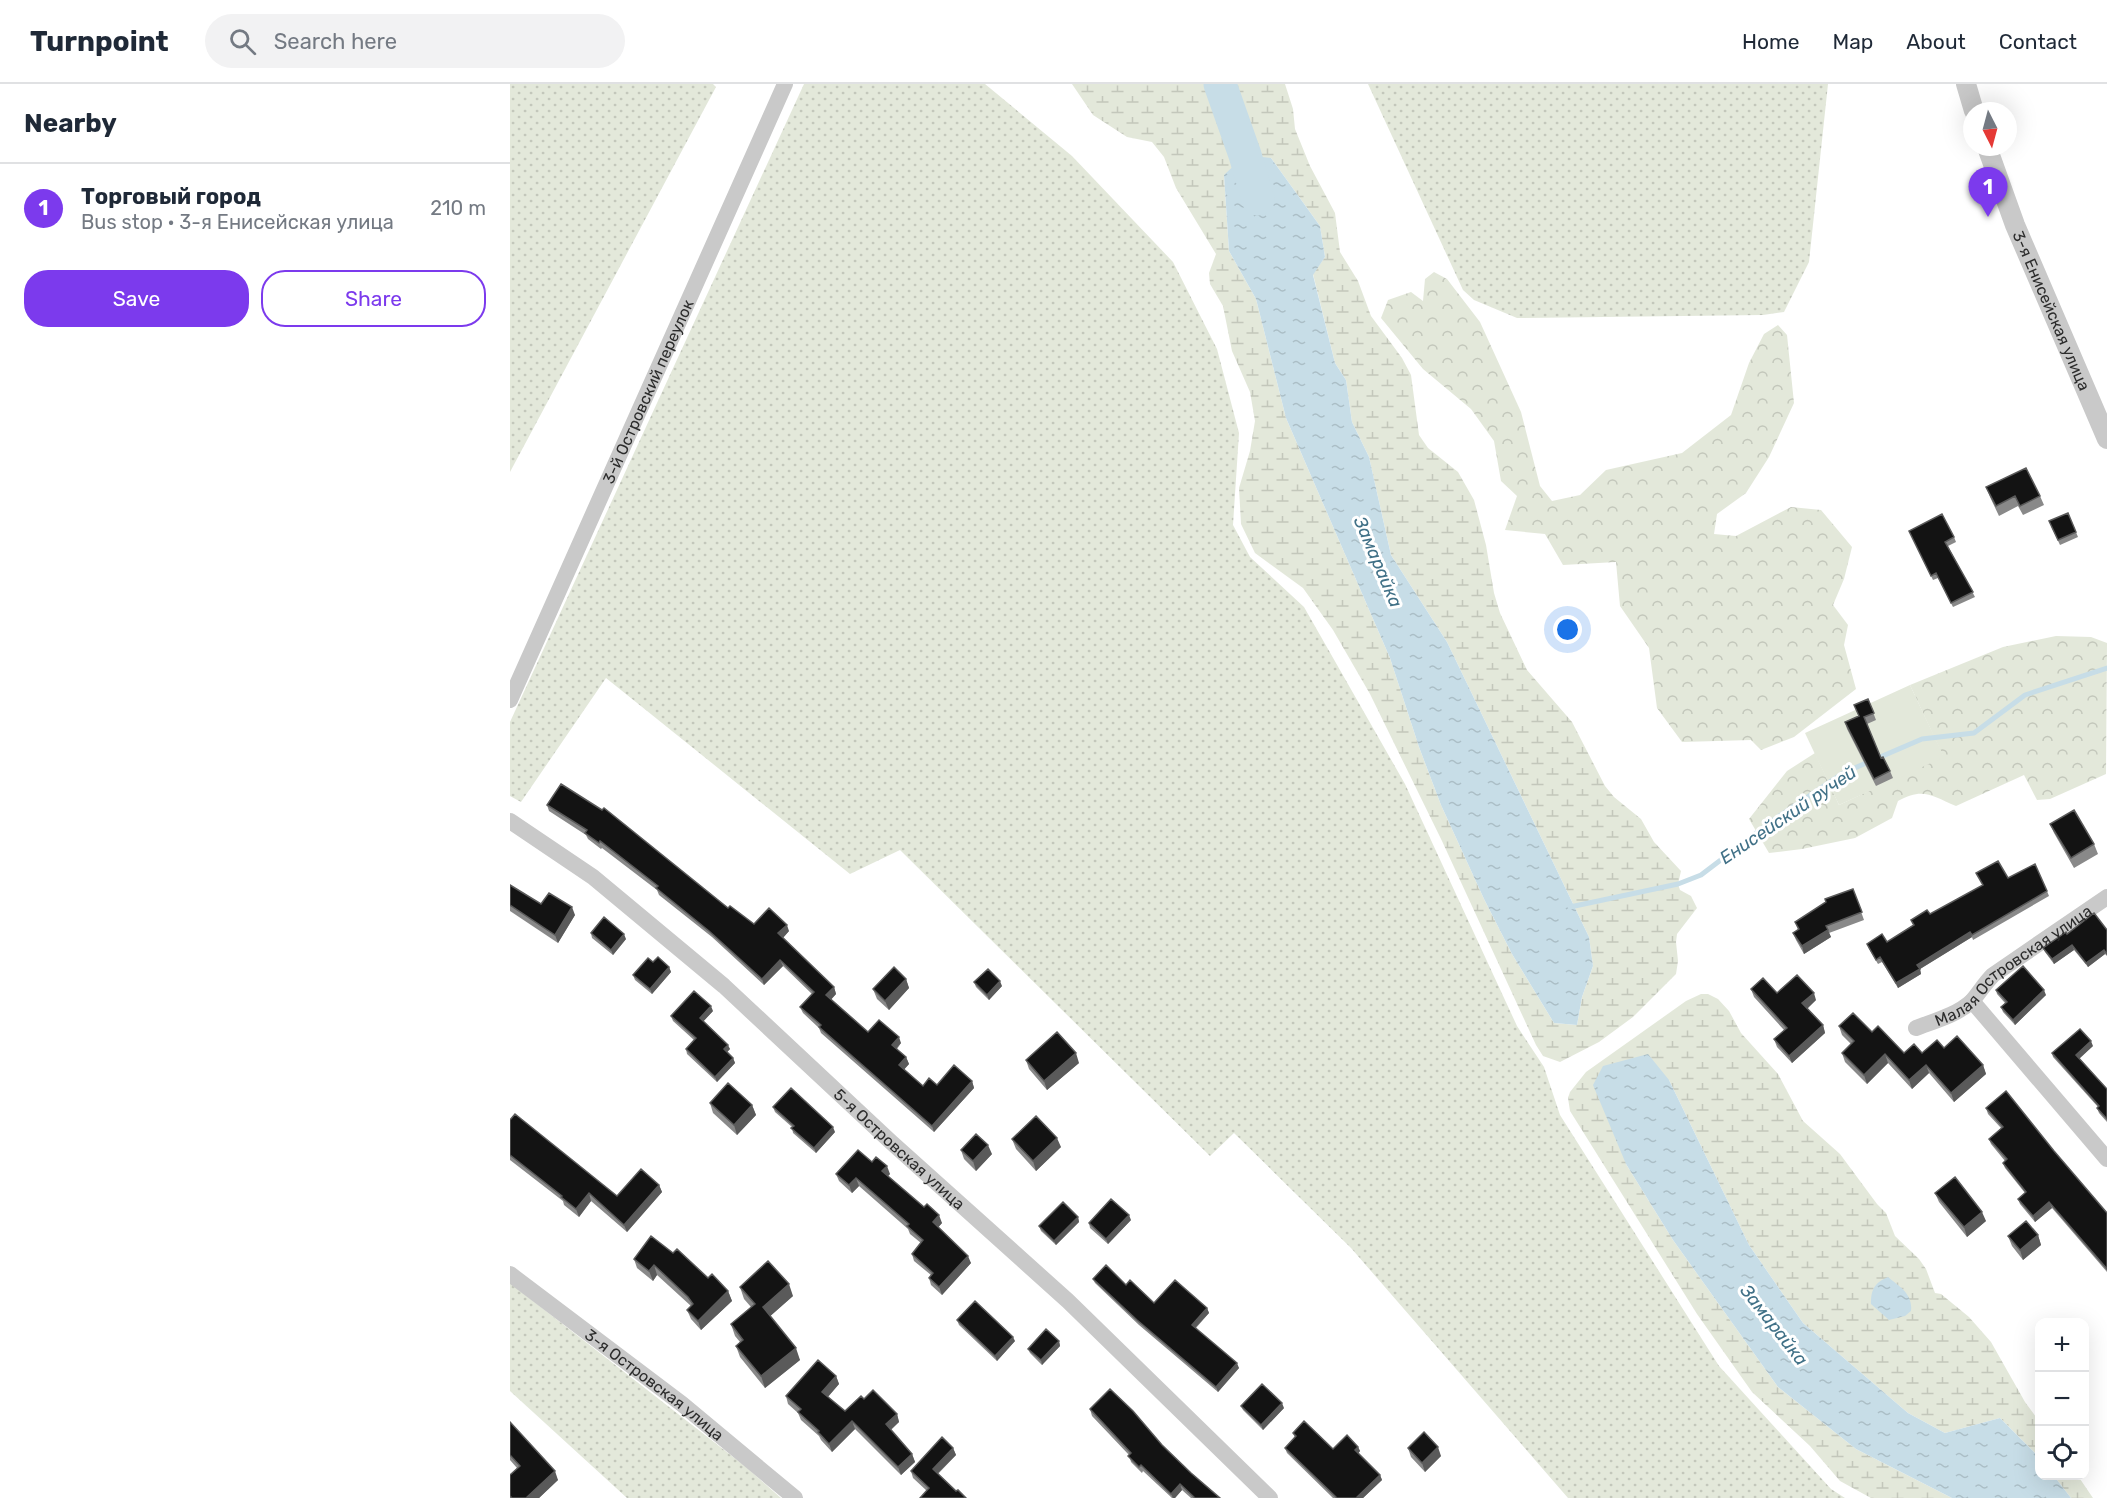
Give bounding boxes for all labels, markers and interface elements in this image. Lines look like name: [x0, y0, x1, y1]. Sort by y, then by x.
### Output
search box: [205, 14, 625, 68]
text: Turnpoint: [30, 25, 169, 58]
icon: search: [226, 25, 259, 58]
text: Search here: [274, 28, 397, 55]
text: Home: [1742, 29, 1799, 54]
text: Map: [1832, 29, 1873, 54]
text: About: [1906, 29, 1966, 54]
text: Contact: [1999, 29, 2077, 54]
north arrow: [1963, 102, 2017, 156]
text: Nearby: [24, 108, 117, 139]
pin: 1: [1968, 168, 2008, 217]
text: Торговый город: [81, 183, 261, 210]
text: 1: [39, 196, 48, 220]
text: 210 m: [430, 196, 486, 220]
text: Bus stop · 3-я Енисейская улица: [81, 210, 394, 234]
street label: 3-я Енисейская улица: [2009, 228, 2094, 393]
button: Save: [24, 270, 249, 327]
button: Share: [261, 270, 486, 327]
street label: 3-й Островский переулок: [598, 296, 697, 486]
water label: Замарайка: [1349, 512, 1407, 611]
your location: [1553, 615, 1582, 644]
water label: Енисейский ручей: [1715, 761, 1861, 869]
street label: Малая Островская улица: [1932, 901, 2095, 1030]
street label: 5-я Островская улица: [830, 1084, 969, 1213]
water label: Замарайка: [1735, 1279, 1813, 1370]
map controls: [2035, 1318, 2089, 1480]
button: +: [2035, 1318, 2089, 1372]
street label: 3-я Островская улица: [581, 1325, 728, 1444]
button: −: [2035, 1372, 2089, 1426]
button: locate: [2035, 1426, 2089, 1480]

